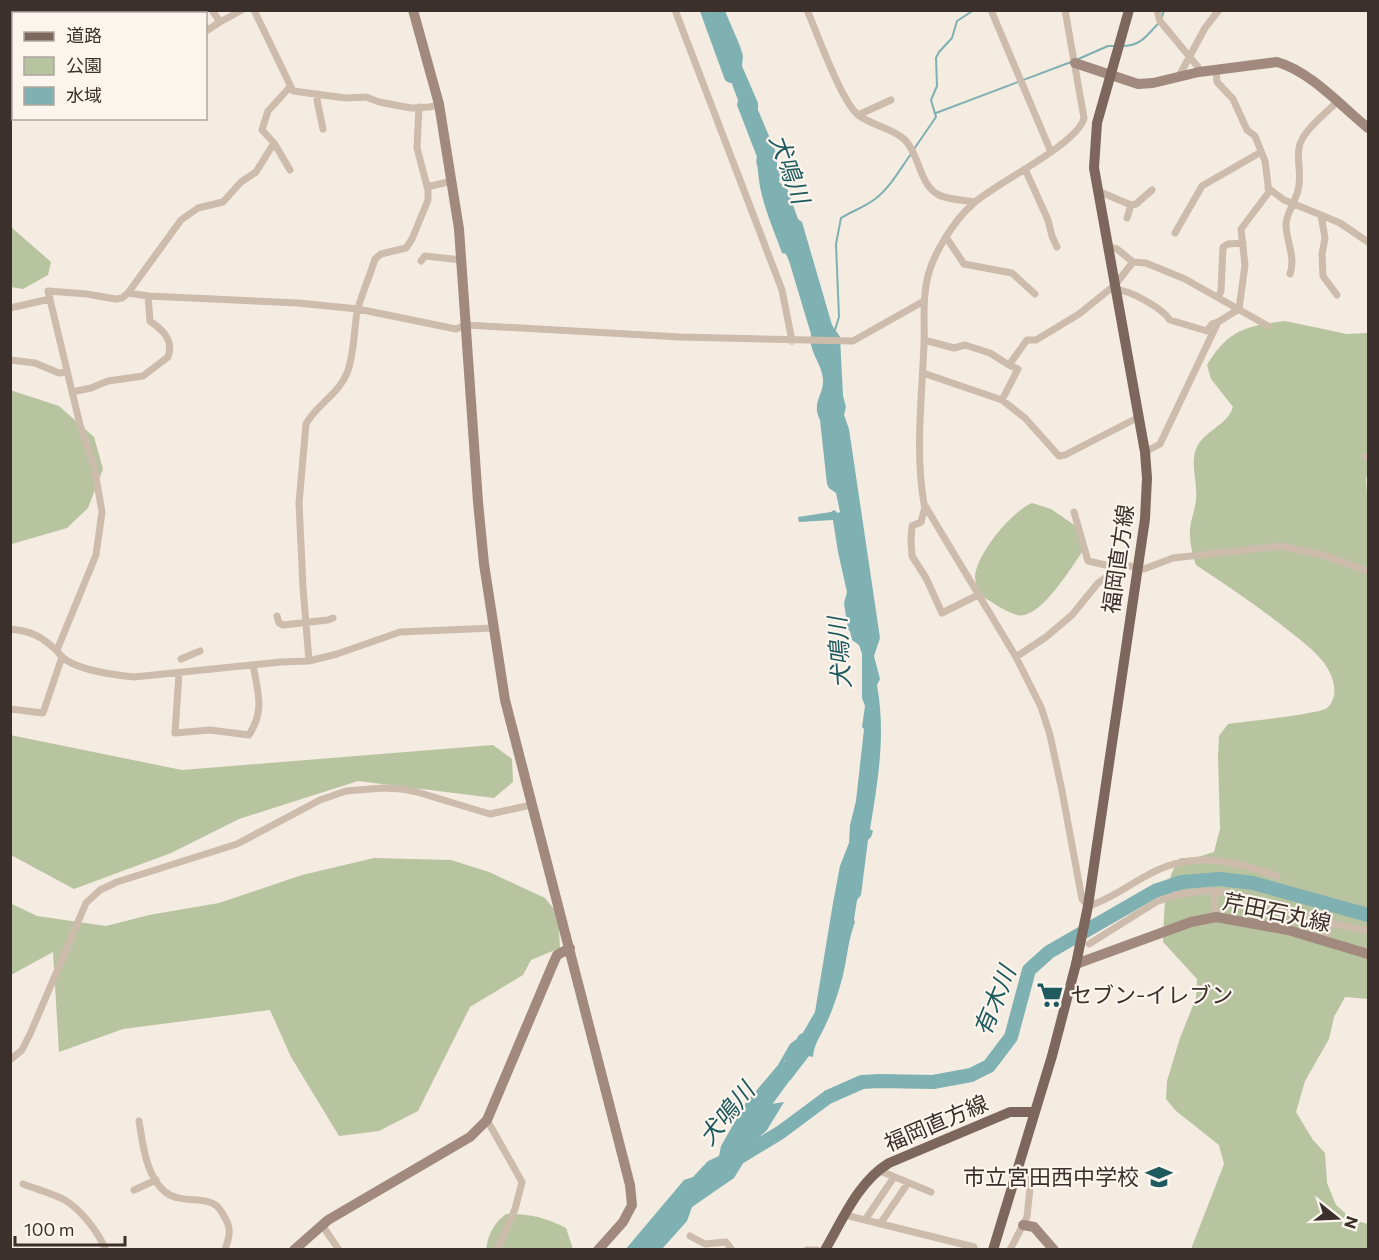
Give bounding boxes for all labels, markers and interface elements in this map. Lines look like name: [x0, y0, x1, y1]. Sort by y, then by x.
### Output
legend: [12, 12, 207, 120]
text: 道路: [66, 24, 102, 46]
text: 公園: [66, 54, 102, 76]
text: 水域: [66, 84, 102, 106]
water label: 犬鳴川: [764, 130, 817, 210]
street label: 福岡直方線: [1096, 503, 1139, 615]
water label: 犬鳴川: [821, 613, 855, 690]
street label: 芹田石丸線: [1220, 887, 1334, 936]
water label: 有木川: [967, 959, 1022, 1039]
supermarket icon: セブン-イレブン: [1035, 980, 1065, 1010]
place label: セブン-イレブン: [1070, 981, 1233, 1008]
water label: 犬鳴川: [692, 1074, 762, 1150]
street label: 福岡直方線: [880, 1089, 992, 1156]
school or university icon: 市立宮田西中学校: [1144, 1162, 1174, 1192]
place label: 市立宮田西中学校: [963, 1163, 1139, 1190]
north arrow: [1307, 1188, 1367, 1248]
scale bar: [15, 1209, 124, 1247]
text: N: [1341, 1214, 1363, 1231]
text: 100 m: [24, 1218, 74, 1240]

